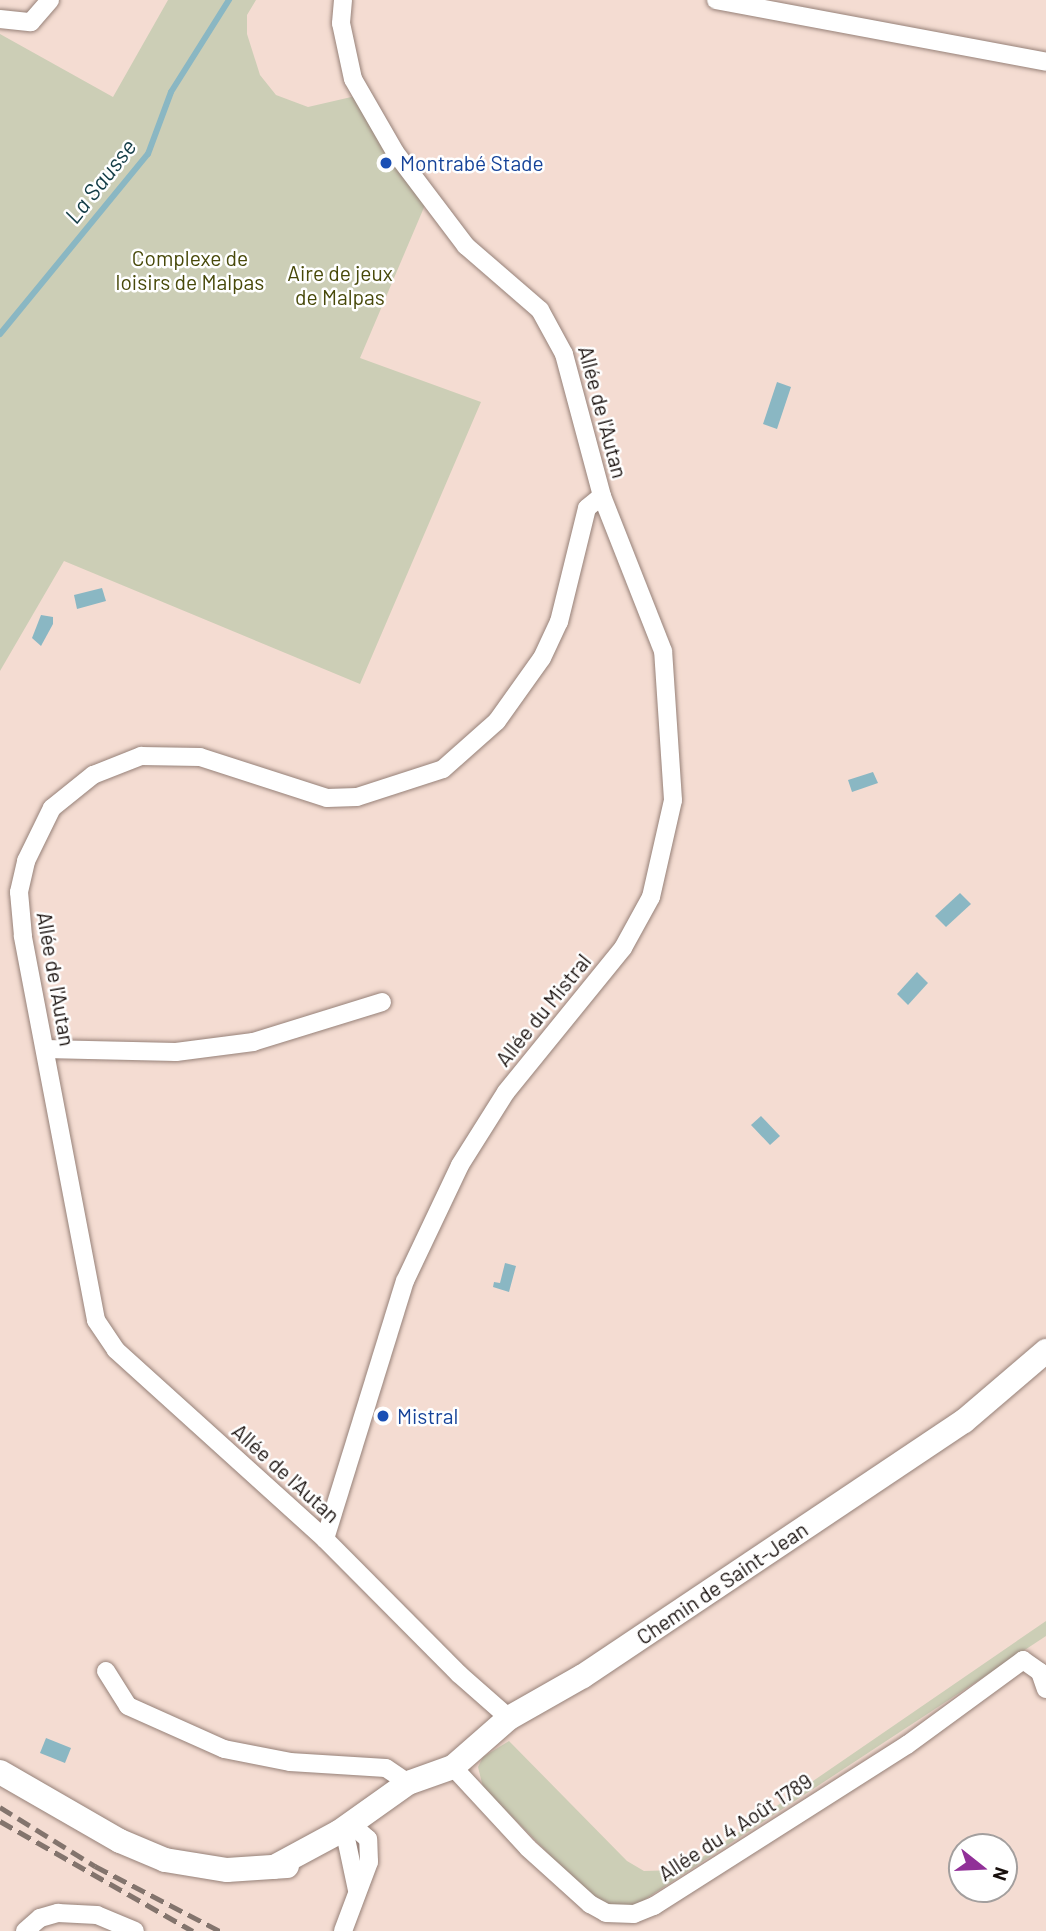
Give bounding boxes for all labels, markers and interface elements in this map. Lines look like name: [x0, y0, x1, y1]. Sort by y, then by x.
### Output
water label: La Sausse: [58, 133, 142, 229]
place label: Montrabé Stade: [400, 150, 544, 176]
marker: Montrabé Stade: [378, 155, 394, 171]
park label: Complexe de loisirs de Malpas: [116, 245, 264, 295]
park label: Aire de jeux de Malpas: [287, 260, 393, 310]
street label: Allée de l'Autan: [573, 343, 633, 481]
street label: Allée de l'Autan: [32, 910, 80, 1048]
street label: Allée du Mistral: [490, 949, 596, 1071]
place label: Mistral: [397, 1403, 458, 1429]
marker: Mistral: [375, 1408, 391, 1424]
street label: Allée de l'Autan: [227, 1418, 345, 1528]
street label: Chemin de Saint-Jean: [632, 1516, 812, 1650]
street label: Allée du 4 Août 1789: [654, 1768, 816, 1886]
north arrow: [948, 1833, 1018, 1903]
text: N: [989, 1864, 1014, 1884]

